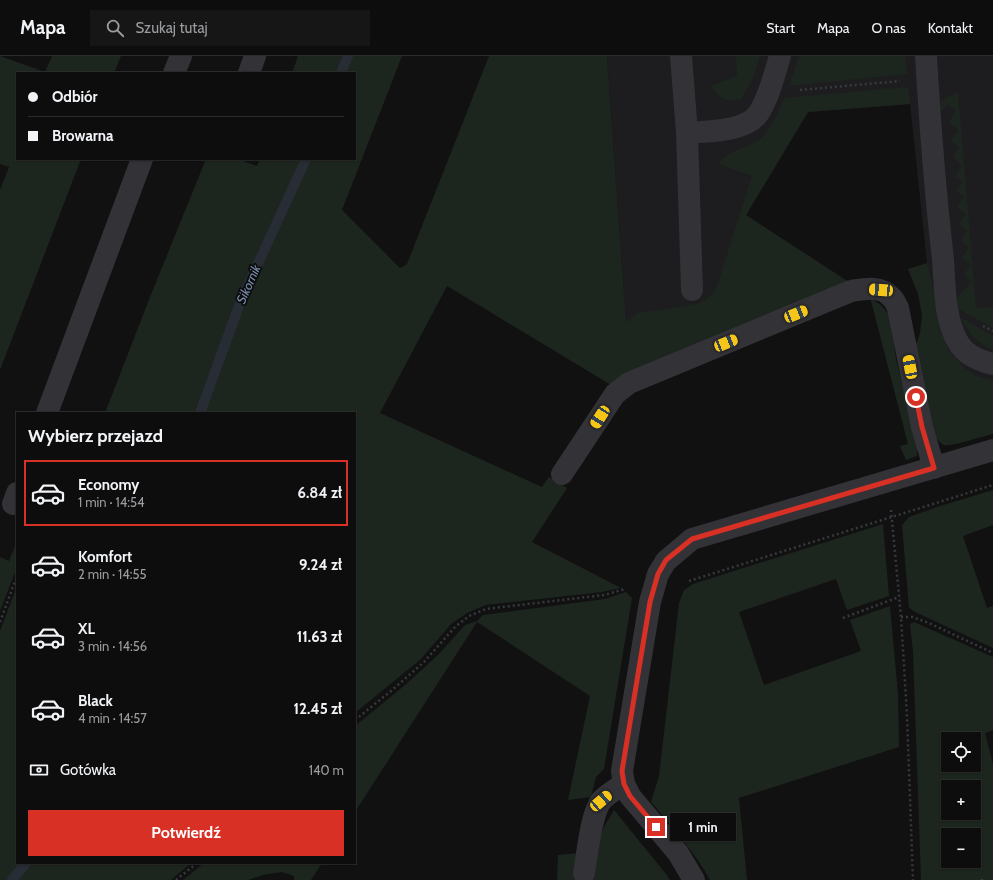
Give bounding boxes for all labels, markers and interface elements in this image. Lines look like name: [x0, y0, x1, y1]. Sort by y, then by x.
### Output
search box: [90, 10, 370, 46]
text: Mapa: [20, 16, 66, 39]
icon: search: [104, 17, 126, 39]
text: Szukaj tutaj: [136, 19, 208, 37]
text: Start: [766, 19, 795, 37]
text: Mapa: [817, 19, 849, 37]
text: O nas: [871, 19, 906, 37]
text: Kontakt: [928, 19, 973, 37]
text: Odbiór: [52, 88, 98, 106]
text: Browarna: [52, 127, 114, 145]
water label: Sikornik: [232, 262, 264, 306]
car: [869, 283, 893, 297]
car: [783, 304, 809, 324]
car: [713, 333, 739, 353]
car: [902, 354, 918, 380]
route start: [907, 388, 925, 406]
car: [588, 404, 612, 430]
text: Wybierz przejazd: [28, 425, 163, 447]
icon: car: [30, 475, 66, 511]
text: Economy: [78, 476, 139, 494]
text: 6.84 zł: [298, 484, 342, 502]
text: 1 min · 14:54: [78, 494, 145, 510]
icon: car: [30, 547, 66, 583]
text: Komfort: [78, 548, 132, 566]
text: 9.24 zł: [299, 556, 342, 574]
text: 2 min · 14:55: [78, 566, 147, 582]
icon: car: [30, 619, 66, 655]
text: XL: [78, 620, 95, 638]
text: 11.63 zł: [297, 628, 342, 646]
text: 3 min · 14:56: [78, 638, 147, 654]
icon: car: [30, 691, 66, 727]
text: Black: [78, 692, 113, 710]
text: 12.45 zł: [294, 700, 342, 718]
text: 4 min · 14:57: [78, 710, 147, 726]
map controls: [941, 732, 981, 868]
button: locate: [941, 732, 981, 772]
icon: cash: [28, 759, 50, 781]
text: Gotówka: [60, 761, 116, 779]
text: 140 m: [309, 762, 344, 778]
button: +: [941, 780, 981, 820]
car: [588, 789, 614, 813]
button: Potwierdź: [28, 810, 344, 856]
callout: 1 min: [670, 813, 736, 841]
route end: [647, 818, 665, 836]
text: 1 min: [688, 819, 718, 835]
button: −: [941, 828, 981, 868]

